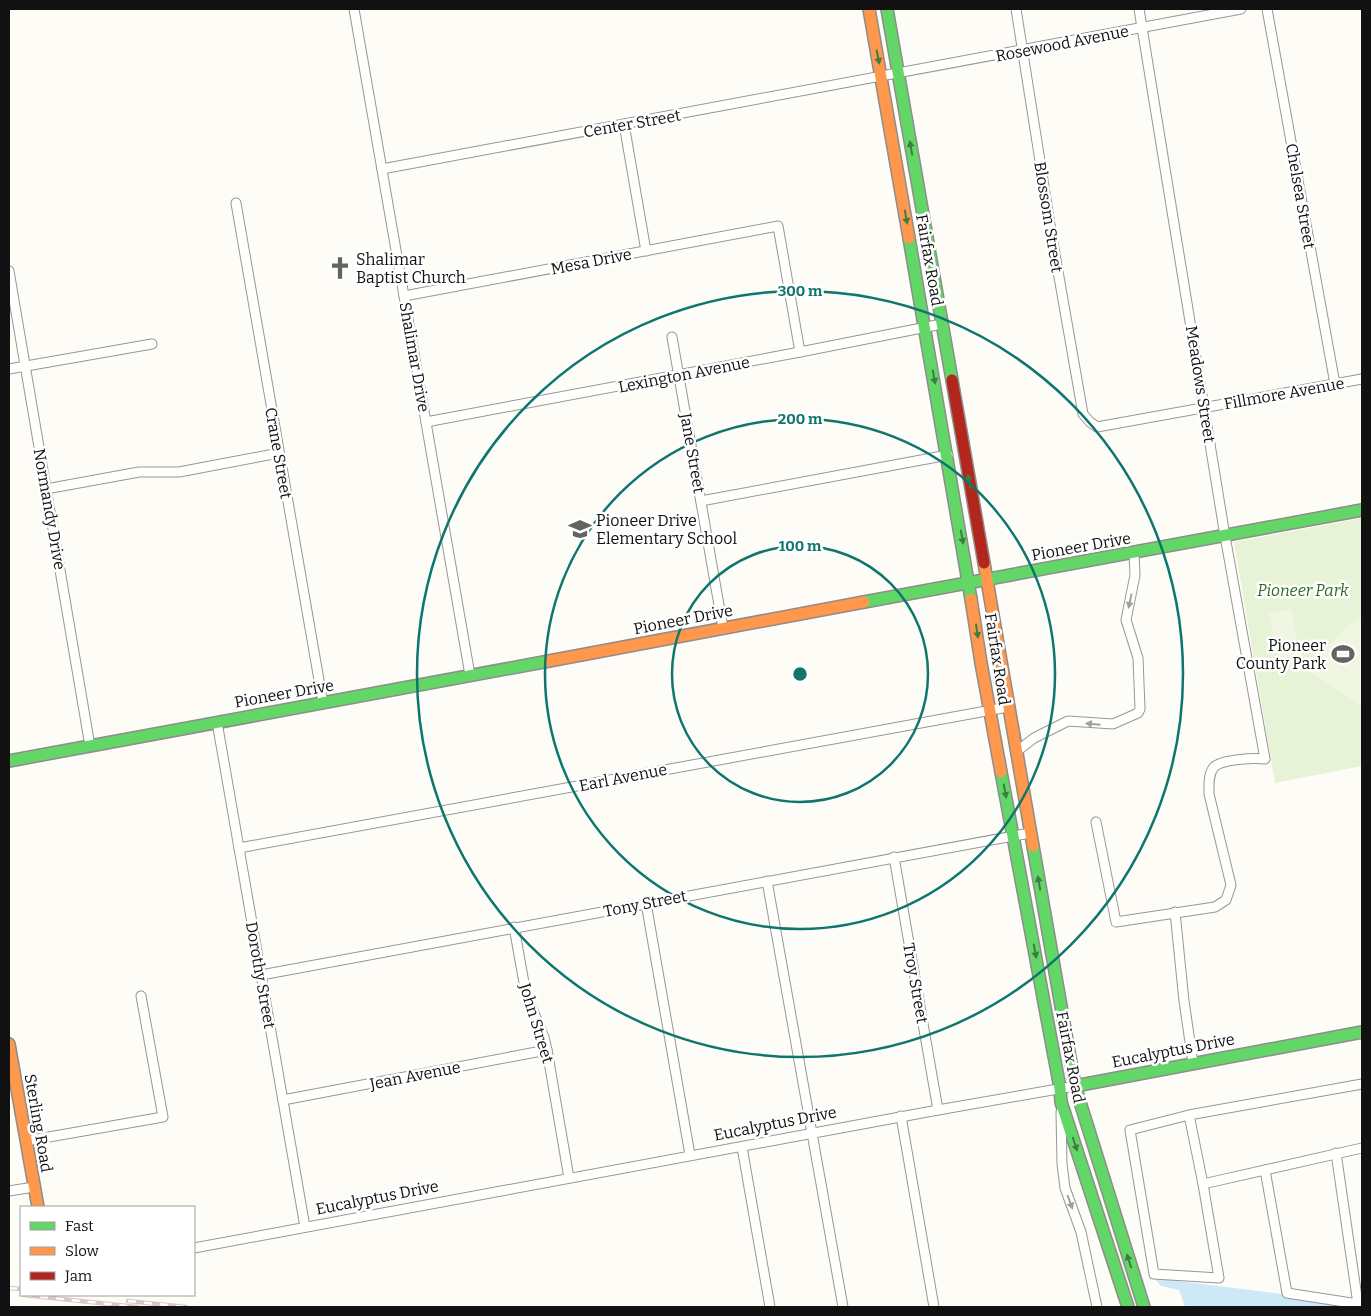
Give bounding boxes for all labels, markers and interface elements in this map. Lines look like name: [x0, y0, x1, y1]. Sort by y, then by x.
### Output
street label: Rosewood Avenue: [994, 21, 1130, 66]
one-way arrow: [875, 49, 883, 65]
street label: Center Street: [582, 106, 682, 141]
one-way arrow: [906, 140, 914, 156]
street label: Chelsea Street: [1282, 142, 1319, 250]
street label: Blossom Street: [1030, 160, 1067, 274]
one-way arrow: [903, 209, 911, 225]
street label: Fairfax Road: [912, 213, 947, 308]
street label: Mesa Drive: [549, 244, 633, 279]
place label: Shalimar Baptist Church: [356, 250, 466, 287]
church icon: Shalimar Baptist Church: [327, 255, 353, 281]
text: 300 m: [778, 282, 823, 300]
street label: Shalimar Drive: [395, 301, 434, 414]
street label: Meadows Street: [1182, 324, 1219, 444]
street label: Lexington Avenue: [617, 352, 751, 397]
one-way arrow: [931, 369, 939, 385]
street label: Fillmore Avenue: [1222, 374, 1346, 413]
street label: Crane Street: [261, 406, 296, 500]
text: 200 m: [778, 410, 823, 428]
street label: Jane Street: [676, 411, 709, 495]
street label: Normandy Drive: [29, 447, 70, 571]
one-way arrow: [964, 472, 972, 488]
place label: Pioneer Drive Elementary School: [596, 511, 737, 548]
school or university icon: Pioneer Drive Elementary School: [567, 516, 593, 542]
street label: Pioneer Drive: [1030, 528, 1132, 565]
one-way arrow: [958, 529, 966, 545]
text: 100 m: [779, 537, 822, 555]
park label: Pioneer Park: [1257, 581, 1349, 600]
one-way arrow: [1126, 593, 1134, 609]
street label: Pioneer Drive: [632, 601, 734, 638]
street label: Fairfax Road: [981, 612, 1014, 707]
one-way arrow: [973, 624, 981, 640]
place label: Pioneer County Park: [1236, 636, 1326, 673]
sports icon: Pioneer County Park: [1330, 641, 1356, 667]
centre of rings: [791, 665, 809, 683]
street label: Pioneer Drive: [233, 675, 335, 712]
one-way arrow: [1085, 719, 1101, 727]
street label: Earl Avenue: [577, 760, 669, 795]
one-way arrow: [1001, 784, 1009, 799]
one-way arrow: [1034, 874, 1042, 890]
street label: Tony Street: [602, 886, 688, 921]
street label: Dorothy Street: [242, 920, 279, 1030]
street label: Troy Street: [899, 941, 932, 1025]
one-way arrow: [1031, 944, 1039, 960]
street label: John Street: [515, 980, 558, 1066]
street label: Fairfax Road: [1052, 1010, 1089, 1105]
street label: Eucalyptus Drive: [1110, 1029, 1236, 1072]
street label: Jean Avenue: [367, 1057, 462, 1094]
street label: Sterling Road: [20, 1072, 57, 1174]
street label: Eucalyptus Drive: [712, 1102, 838, 1145]
one-way arrow: [1071, 1137, 1079, 1152]
street label: Eucalyptus Drive: [314, 1176, 440, 1219]
one-way arrow: [1067, 1194, 1074, 1209]
legend: [20, 1206, 195, 1296]
text: Fast: [65, 1217, 94, 1235]
text: Slow: [65, 1242, 100, 1260]
one-way arrow: [1125, 1253, 1133, 1268]
text: Jam: [64, 1267, 93, 1285]

